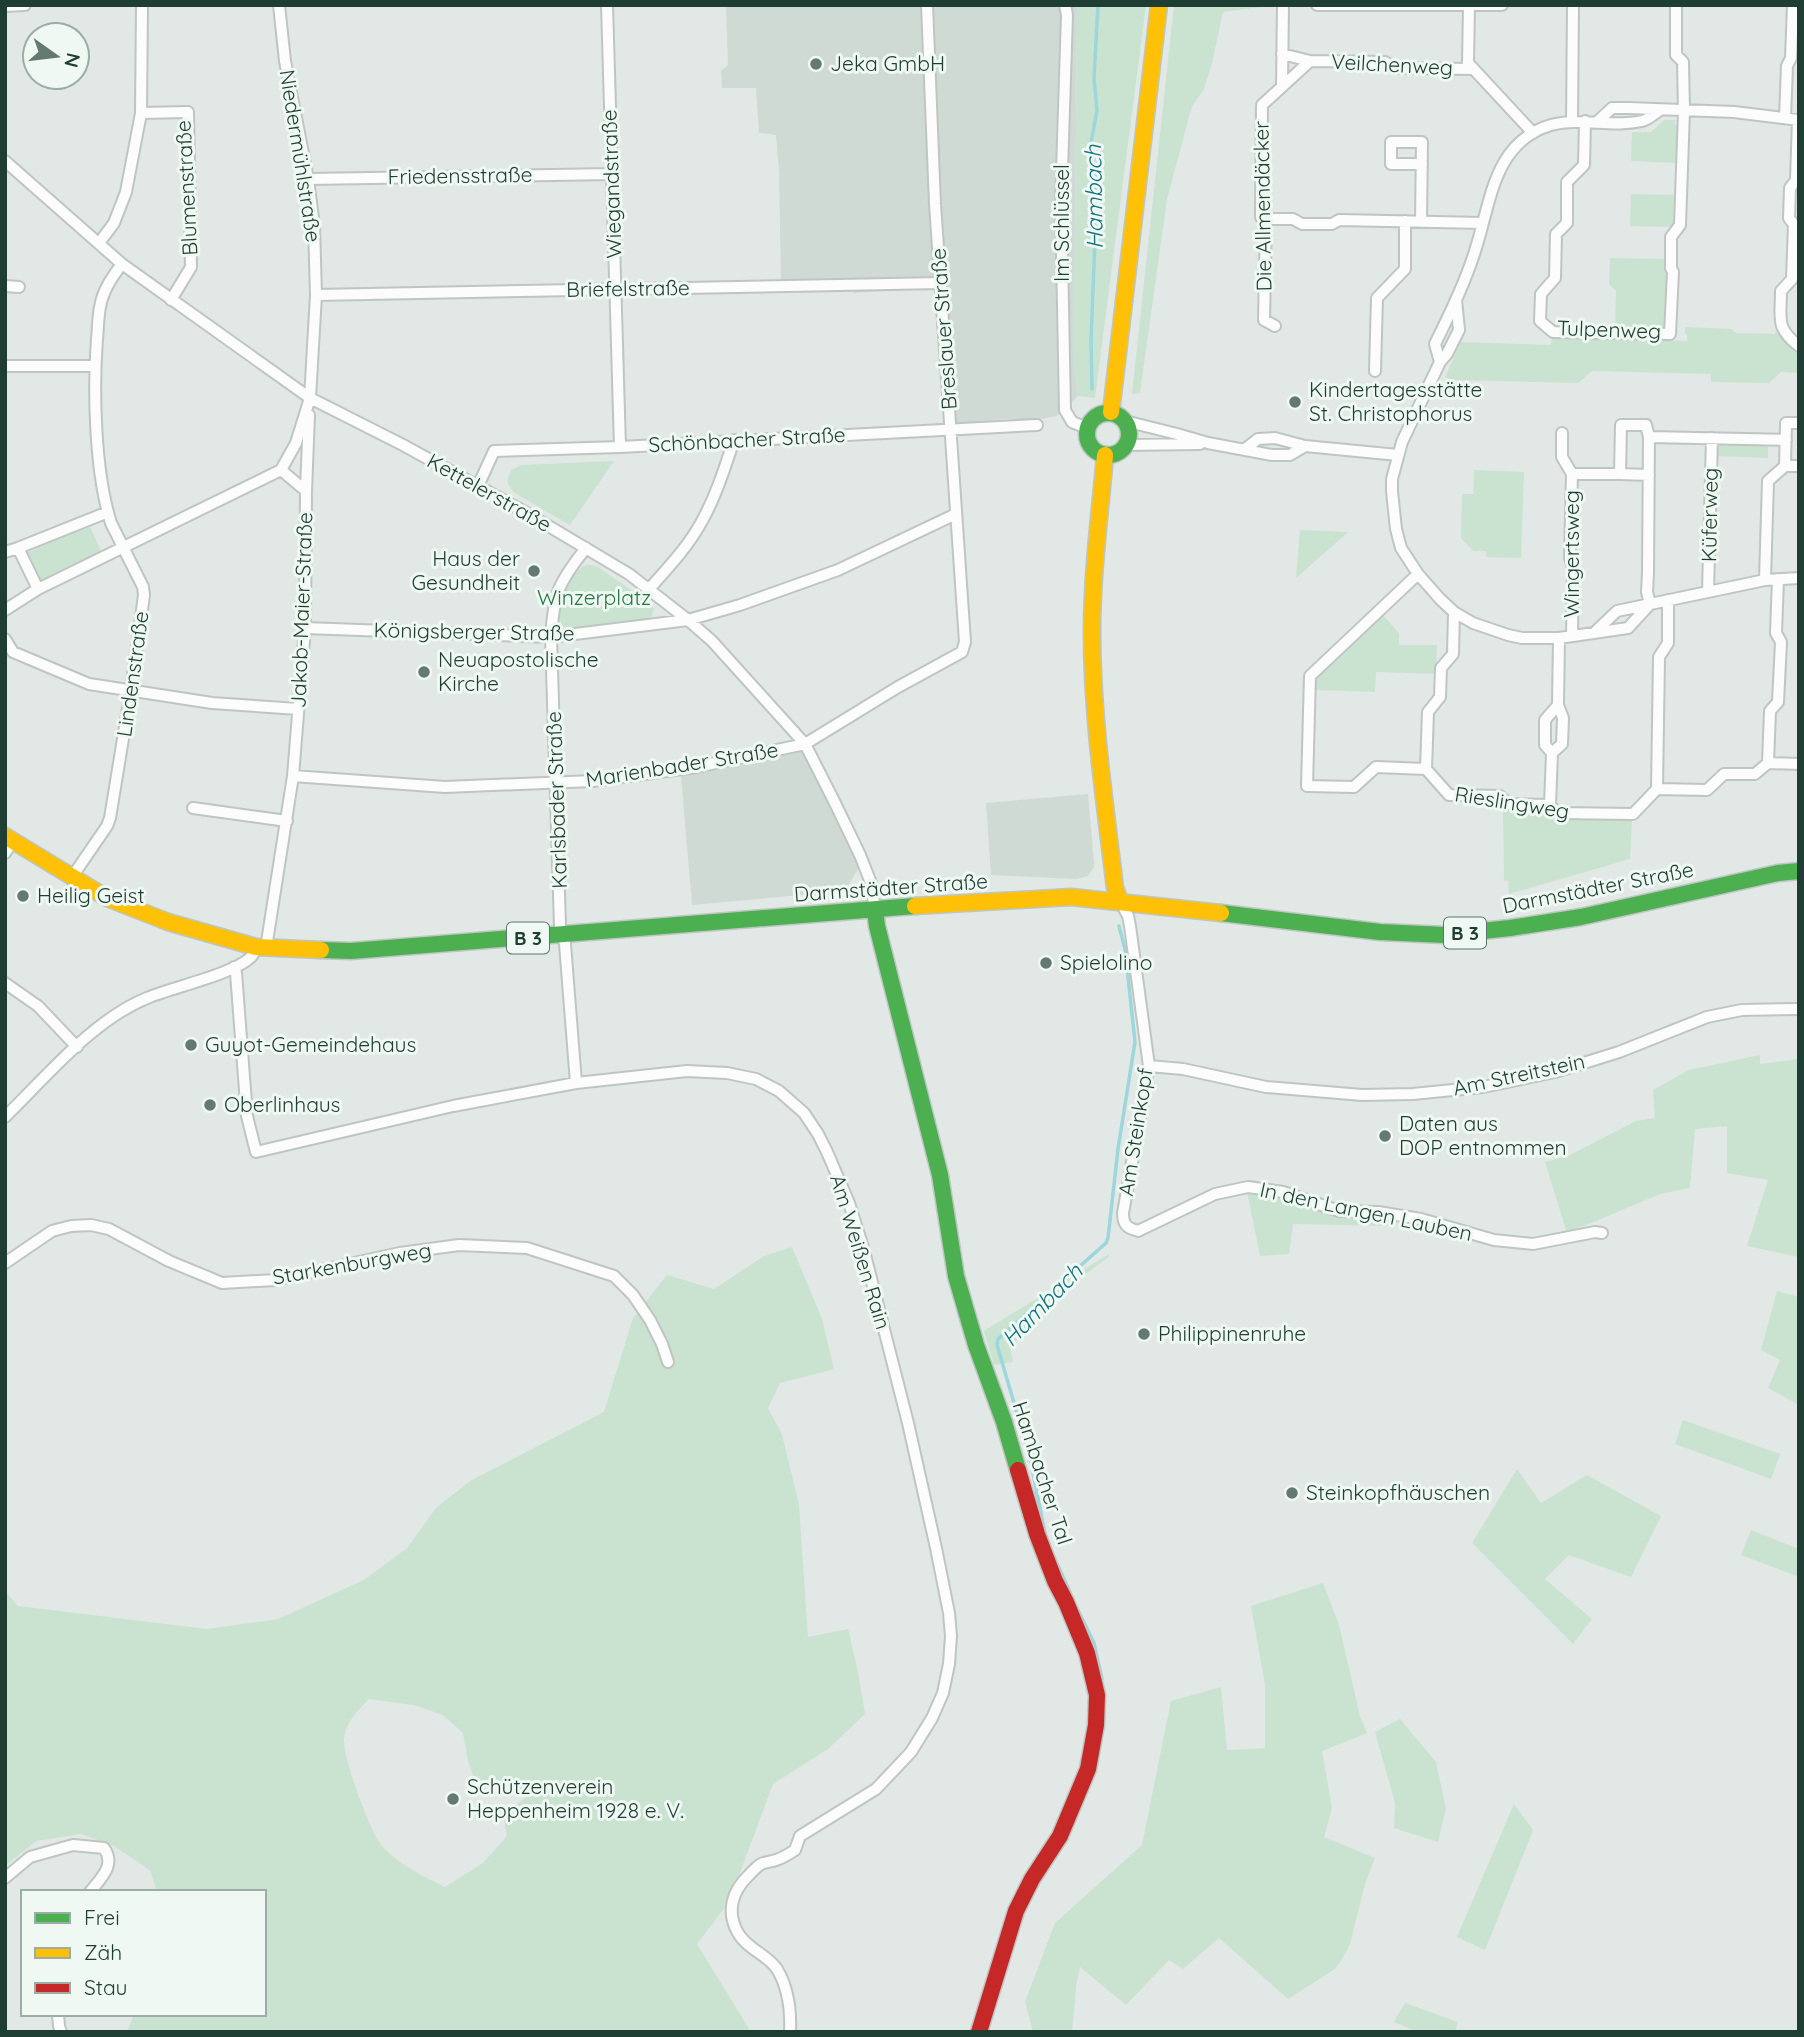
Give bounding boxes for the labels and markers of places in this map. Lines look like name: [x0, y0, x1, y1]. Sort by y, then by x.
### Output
place label: Jeka GmbH: [830, 50, 945, 76]
marker: Jeka GmbH: [808, 56, 824, 72]
place label: Kindertagesstätte St. Christophorus: [1309, 376, 1482, 426]
marker: Kindertagesstätte St. Christophorus: [1287, 394, 1303, 410]
place label: Haus der Gesundheit: [411, 545, 520, 595]
marker: Haus der Gesundheit: [526, 563, 542, 579]
place label: Neuapostolische Kirche: [438, 646, 599, 696]
marker: Neuapostolische Kirche: [416, 664, 432, 680]
place label: Heilig Geist: [37, 882, 145, 908]
marker: Heilig Geist: [15, 888, 31, 904]
place label: Spielolino: [1060, 949, 1152, 975]
marker: Spielolino: [1038, 955, 1054, 971]
place label: Guyot-Gemeindehaus: [205, 1031, 416, 1057]
marker: Guyot-Gemeindehaus: [183, 1037, 199, 1053]
place label: Oberlinhaus: [224, 1091, 340, 1117]
marker: Oberlinhaus: [202, 1097, 218, 1113]
place label: Daten aus DOP entnommen: [1399, 1110, 1567, 1160]
marker: Daten aus DOP entnommen: [1377, 1128, 1393, 1144]
place label: Philippinenruhe: [1158, 1320, 1306, 1346]
marker: Philippinenruhe: [1136, 1326, 1152, 1342]
place label: Steinkopfhäuschen: [1306, 1479, 1490, 1505]
marker: Steinkopfhäuschen: [1284, 1485, 1300, 1501]
place label: Schützenverein Heppenheim 1928 e. V.: [467, 1773, 684, 1823]
marker: Schützenverein Heppenheim 1928 e. V.: [445, 1791, 461, 1807]

